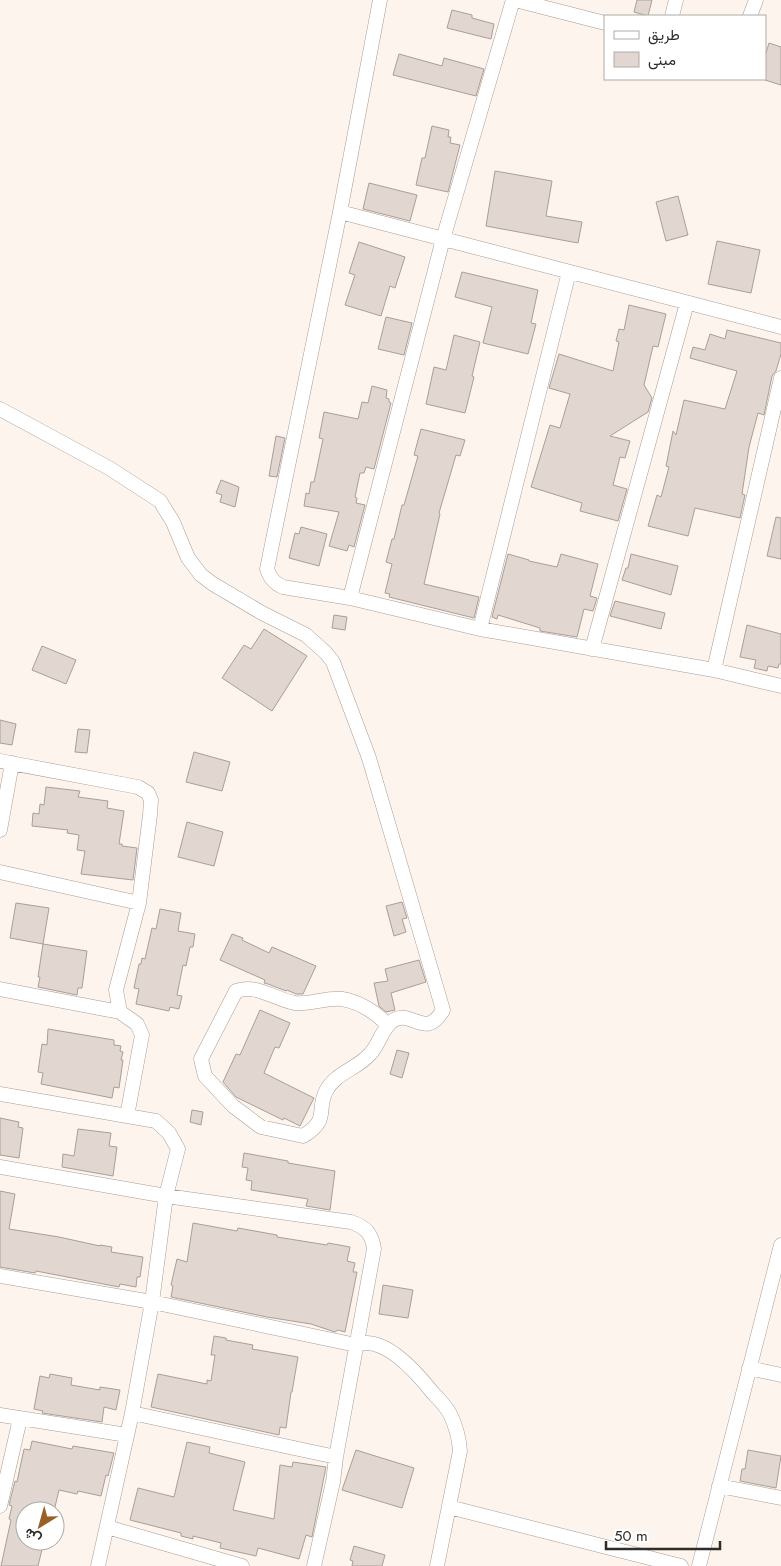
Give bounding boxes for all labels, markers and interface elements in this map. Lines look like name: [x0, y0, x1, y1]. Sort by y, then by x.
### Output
legend: [604, 15, 766, 80]
text: طريق: [648, 24, 680, 46]
text: مبنى: [648, 49, 676, 71]
north arrow: [15, 1501, 65, 1551]
scale bar: [606, 1518, 720, 1550]
text: ش: [19, 1523, 45, 1549]
text: 50 m: [614, 1525, 648, 1547]

